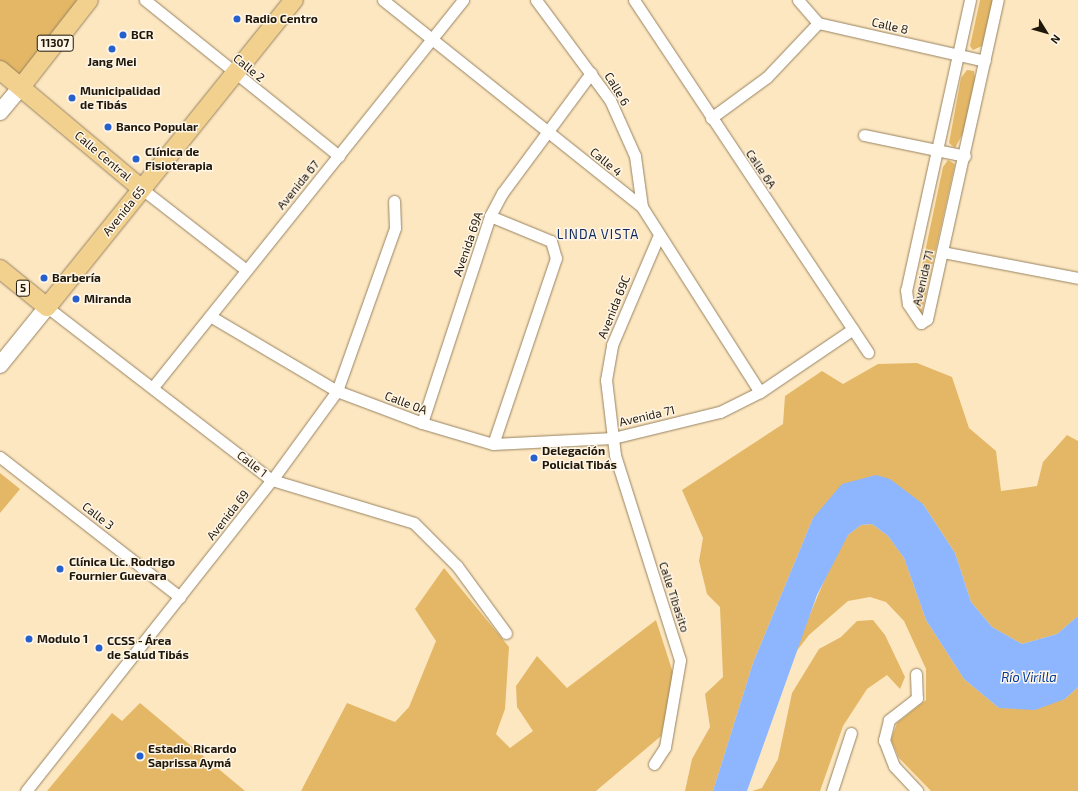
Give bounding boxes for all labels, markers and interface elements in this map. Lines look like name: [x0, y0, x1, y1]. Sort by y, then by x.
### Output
place label: Radio Centro: [245, 12, 318, 26]
north arrow: [1026, 12, 1066, 52]
marker: Radio Centro: [232, 14, 242, 24]
street label: Calle 8: [870, 15, 910, 37]
place label: BCR: [131, 28, 153, 42]
marker: BCR: [118, 30, 128, 40]
text: N: [1048, 32, 1064, 47]
road number: 11307: [36, 34, 74, 52]
marker: Jang Mei: [107, 44, 117, 54]
street label: Calle 2: [230, 51, 268, 85]
place label: Jang Mei: [87, 55, 137, 69]
street label: Calle 6: [601, 70, 633, 108]
place label: Municipalidad de Tibás: [80, 84, 160, 112]
marker: Municipalidad de Tibás: [67, 93, 77, 103]
place label: Banco Popular: [116, 120, 198, 134]
marker: Banco Popular: [103, 122, 113, 132]
street label: Calle Central: [72, 128, 134, 184]
place label: Clínica de Fisioterapia: [145, 145, 213, 173]
street label: Calle 4: [587, 145, 625, 179]
street label: Calle 6A: [743, 147, 779, 191]
marker: Clínica de Fisioterapia: [130, 153, 142, 165]
street label: Avenida 67: [274, 158, 322, 212]
street label: Avenida 65: [100, 183, 148, 239]
street label: Avenida 69A: [450, 210, 486, 278]
district label: LINDA VISTA: [556, 226, 640, 242]
street label: Avenida 71: [910, 249, 936, 307]
place label: Barbería: [52, 271, 101, 285]
marker: Barbería: [39, 273, 49, 283]
street label: Avenida 69C: [595, 273, 633, 341]
road number: 5: [15, 279, 31, 297]
place label: Miranda: [84, 292, 131, 306]
marker: Miranda: [71, 294, 81, 304]
street label: Calle 0A: [383, 388, 429, 418]
street label: Avenida 71: [618, 403, 676, 429]
place label: Delegación Policial Tibás: [542, 444, 617, 472]
street label: Calle 1: [234, 448, 270, 480]
marker: Delegación Policial Tibás: [529, 453, 539, 463]
street label: Avenida 69: [204, 487, 252, 543]
street label: Calle 3: [79, 499, 117, 533]
place label: Clínica Lic. Rodrigo Fournier Guevara: [69, 555, 175, 583]
street label: Calle Tibasito: [656, 560, 692, 634]
marker: Clínica Lic. Rodrigo Fournier Guevara: [54, 563, 66, 575]
place label: Modulo 1: [37, 632, 88, 646]
marker: Modulo 1: [24, 634, 34, 644]
place label: CCSS - Área de Salud Tibás: [107, 634, 189, 662]
marker: CCSS - Área de Salud Tibás: [94, 643, 104, 653]
water label: Río Virilla: [1001, 669, 1057, 685]
place label: Estadio Ricardo Saprissa Aymá: [148, 742, 237, 770]
marker: Estadio Ricardo Saprissa Aymá: [135, 751, 145, 761]

